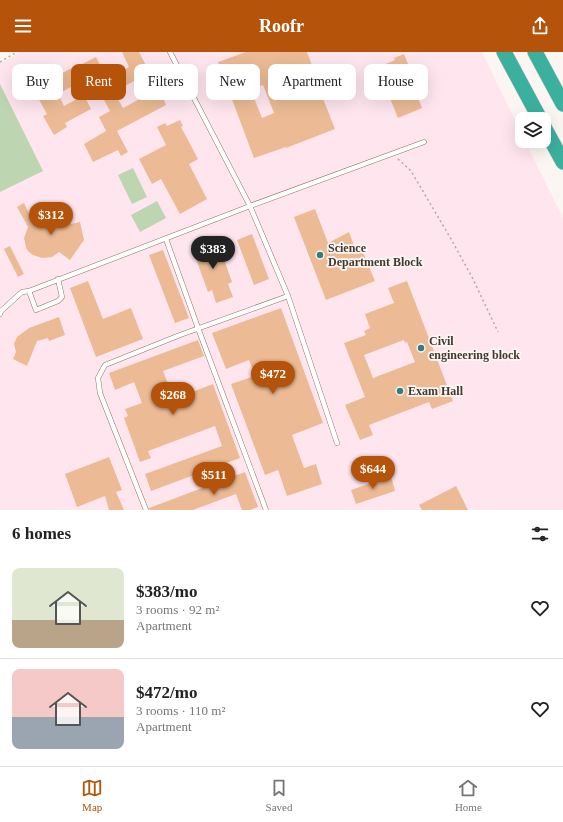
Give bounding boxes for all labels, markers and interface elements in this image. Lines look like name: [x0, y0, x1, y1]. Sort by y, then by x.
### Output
icon: menu: [12, 15, 34, 37]
icon: share: [529, 15, 551, 37]
text: Roofr: [259, 16, 304, 36]
chip: Buy: [12, 64, 63, 100]
chip: Rent: [71, 64, 126, 100]
chip: Filters: [134, 64, 198, 100]
chip: New: [206, 64, 260, 100]
chip: Apartment: [268, 64, 356, 100]
chip: House: [364, 64, 428, 100]
map controls: [515, 112, 551, 148]
button: layers: [515, 112, 551, 148]
pin: $312: [27, 202, 75, 236]
text: $312: [38, 207, 64, 222]
pin: $383: [189, 236, 237, 270]
text: $383: [200, 241, 226, 256]
place label: Science Department Block: [328, 241, 423, 269]
marker: Science Department Block: [315, 250, 325, 260]
place label: Civil engineering block: [429, 334, 520, 362]
marker: Civil engineering block: [416, 343, 426, 353]
pin: $472: [249, 361, 297, 395]
text: $472: [260, 366, 286, 381]
pin: $268: [149, 382, 197, 416]
place label: Exam Hall: [408, 384, 464, 398]
marker: Exam Hall: [395, 386, 405, 396]
text: $268: [160, 387, 186, 402]
pin: $644: [349, 456, 397, 490]
text: $644: [360, 461, 386, 476]
pin: $511: [190, 462, 238, 496]
text: $511: [201, 467, 227, 482]
icon: filters: [529, 523, 551, 545]
text: 6 homes: [12, 524, 71, 543]
text: $383/mo: [136, 582, 197, 601]
icon: home: [44, 584, 92, 632]
icon: heart: [529, 597, 551, 619]
text: 3 rooms · 92 m²: [136, 602, 219, 617]
text: Apartment: [136, 618, 192, 633]
text: $472/mo: [136, 683, 197, 702]
icon: home: [44, 685, 92, 733]
icon: heart: [529, 698, 551, 720]
text: 3 rooms · 110 m²: [136, 703, 225, 718]
text: Apartment: [136, 719, 192, 734]
tab: Map: [81, 777, 103, 813]
tab: Saved: [266, 777, 293, 813]
tab: Home: [455, 777, 482, 813]

